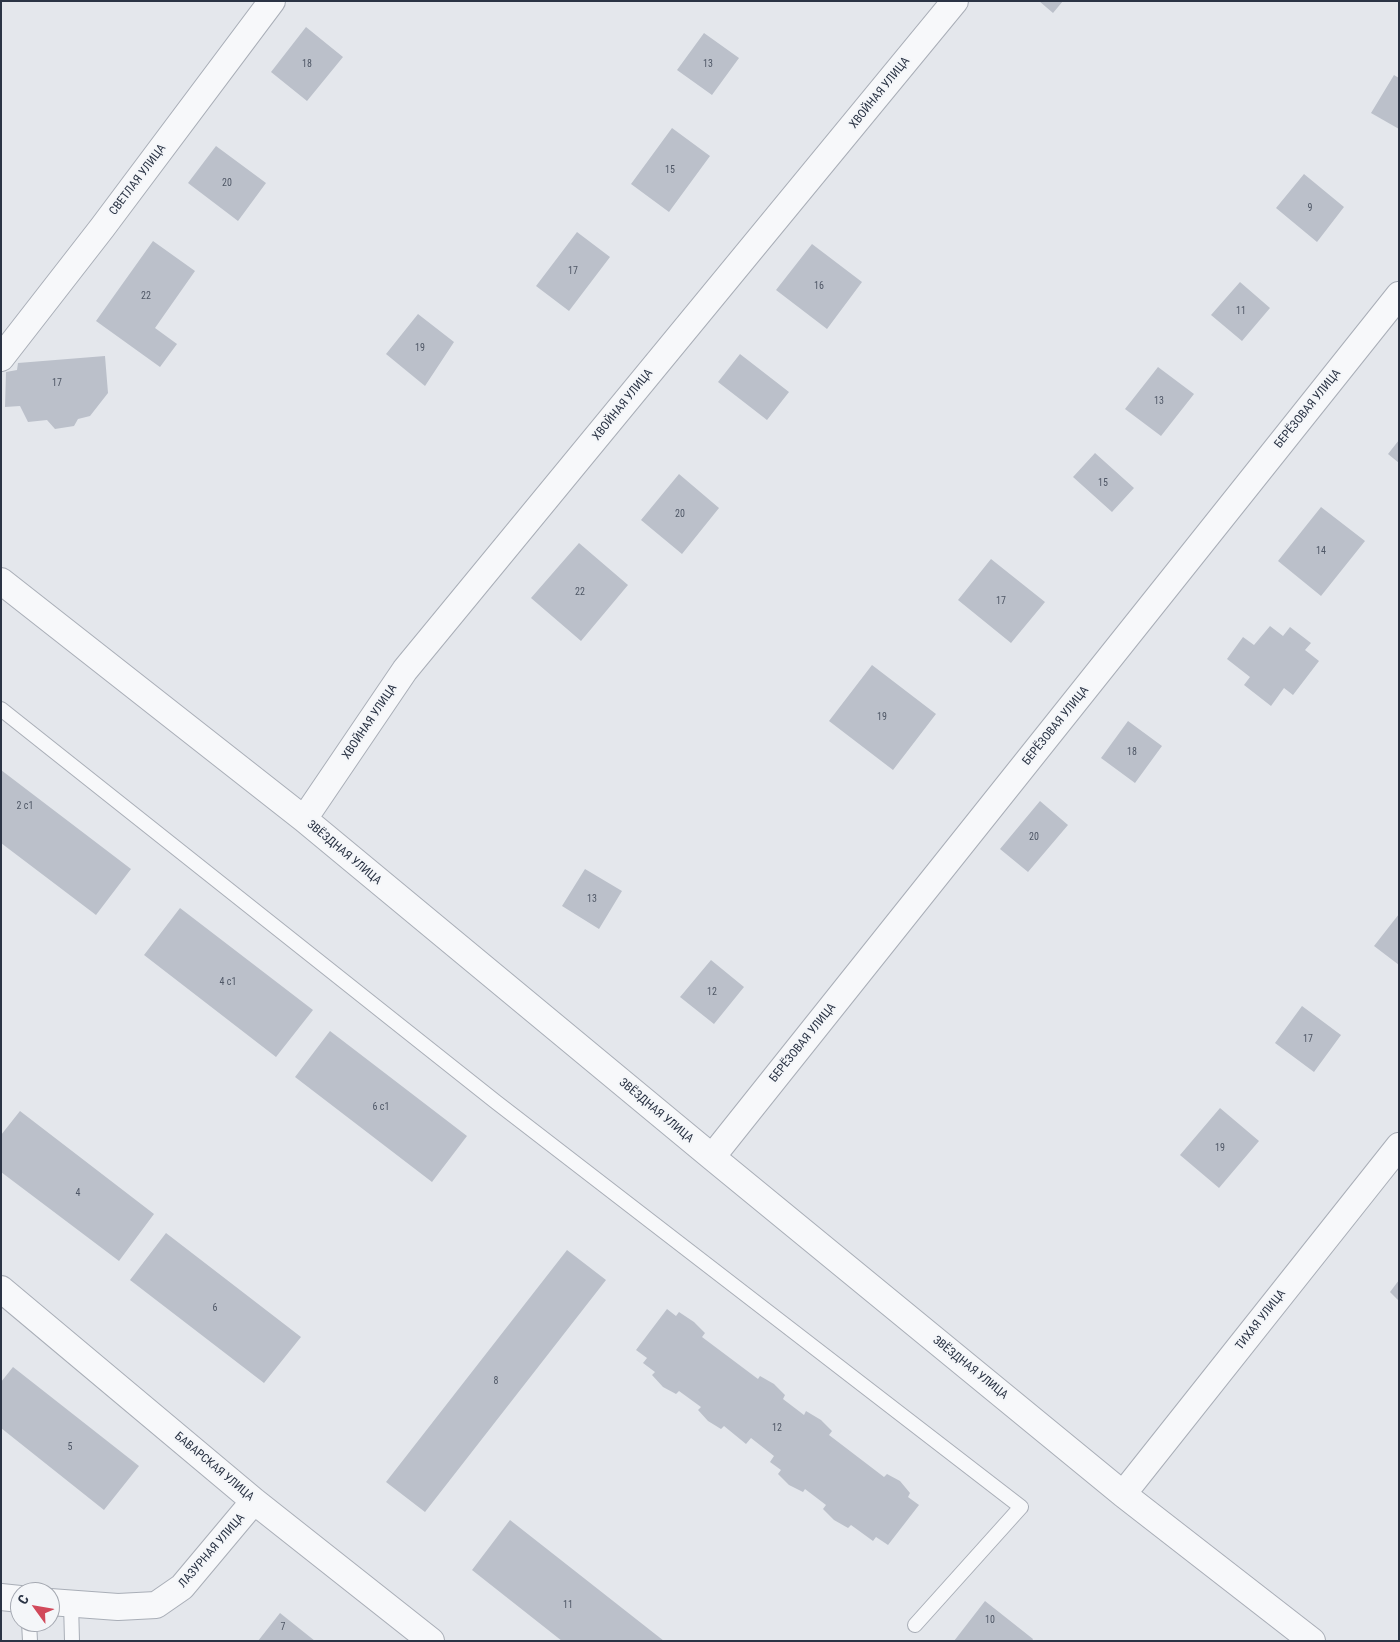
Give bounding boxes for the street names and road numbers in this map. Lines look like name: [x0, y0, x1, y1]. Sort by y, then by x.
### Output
street label: ХВОЙНАЯ УЛИЦА: [847, 54, 913, 132]
street label: СВЕТЛАЯ УЛИЦА: [107, 142, 169, 218]
street label: ХВОЙНАЯ УЛИЦА: [590, 366, 656, 444]
street label: БЕРЁЗОВАЯ УЛИЦА: [1272, 367, 1344, 451]
street label: ХВОЙНАЯ УЛИЦА: [340, 682, 400, 762]
street label: БЕРЁЗОВАЯ УЛИЦА: [1020, 684, 1092, 768]
street label: ЗВЁЗДНАЯ УЛИЦА: [304, 818, 384, 888]
street label: БЕРЁЗОВАЯ УЛИЦА: [767, 1001, 839, 1085]
street label: ЗВЁЗДНАЯ УЛИЦА: [616, 1076, 696, 1146]
street label: ТИХАЯ УЛИЦА: [1233, 1287, 1289, 1353]
street label: ЗВЁЗДНАЯ УЛИЦА: [929, 1333, 1011, 1403]
street label: БАВАРСКАЯ УЛИЦА: [171, 1430, 257, 1504]
street label: ЛАЗУРНАЯ УЛИЦА: [176, 1511, 248, 1591]

